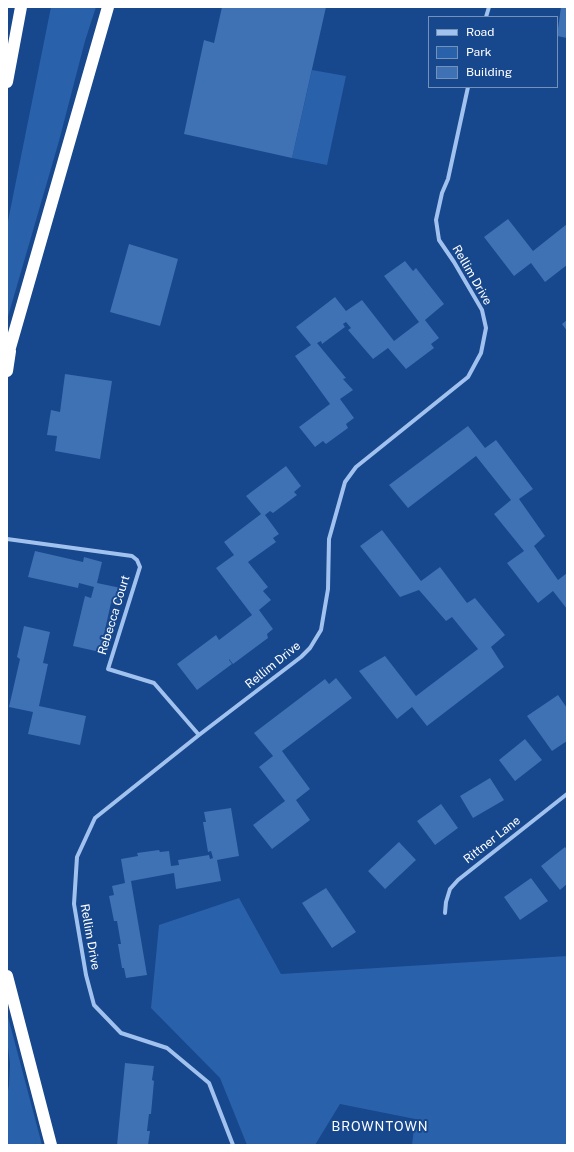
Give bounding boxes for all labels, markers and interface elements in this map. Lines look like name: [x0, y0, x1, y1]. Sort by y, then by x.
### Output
legend: [428, 16, 558, 88]
text: Road: [466, 25, 494, 39]
text: Park: [466, 45, 492, 59]
text: Building: [466, 65, 512, 79]
street label: Rellim Drive: [449, 242, 495, 308]
street label: Rebecca Court: [95, 574, 133, 656]
street label: Rellim Drive: [243, 638, 303, 692]
street label: Rittner Lane: [461, 813, 523, 867]
street label: Rellim Drive: [77, 903, 103, 971]
district label: BROWNTOWN: [331, 1119, 429, 1135]

